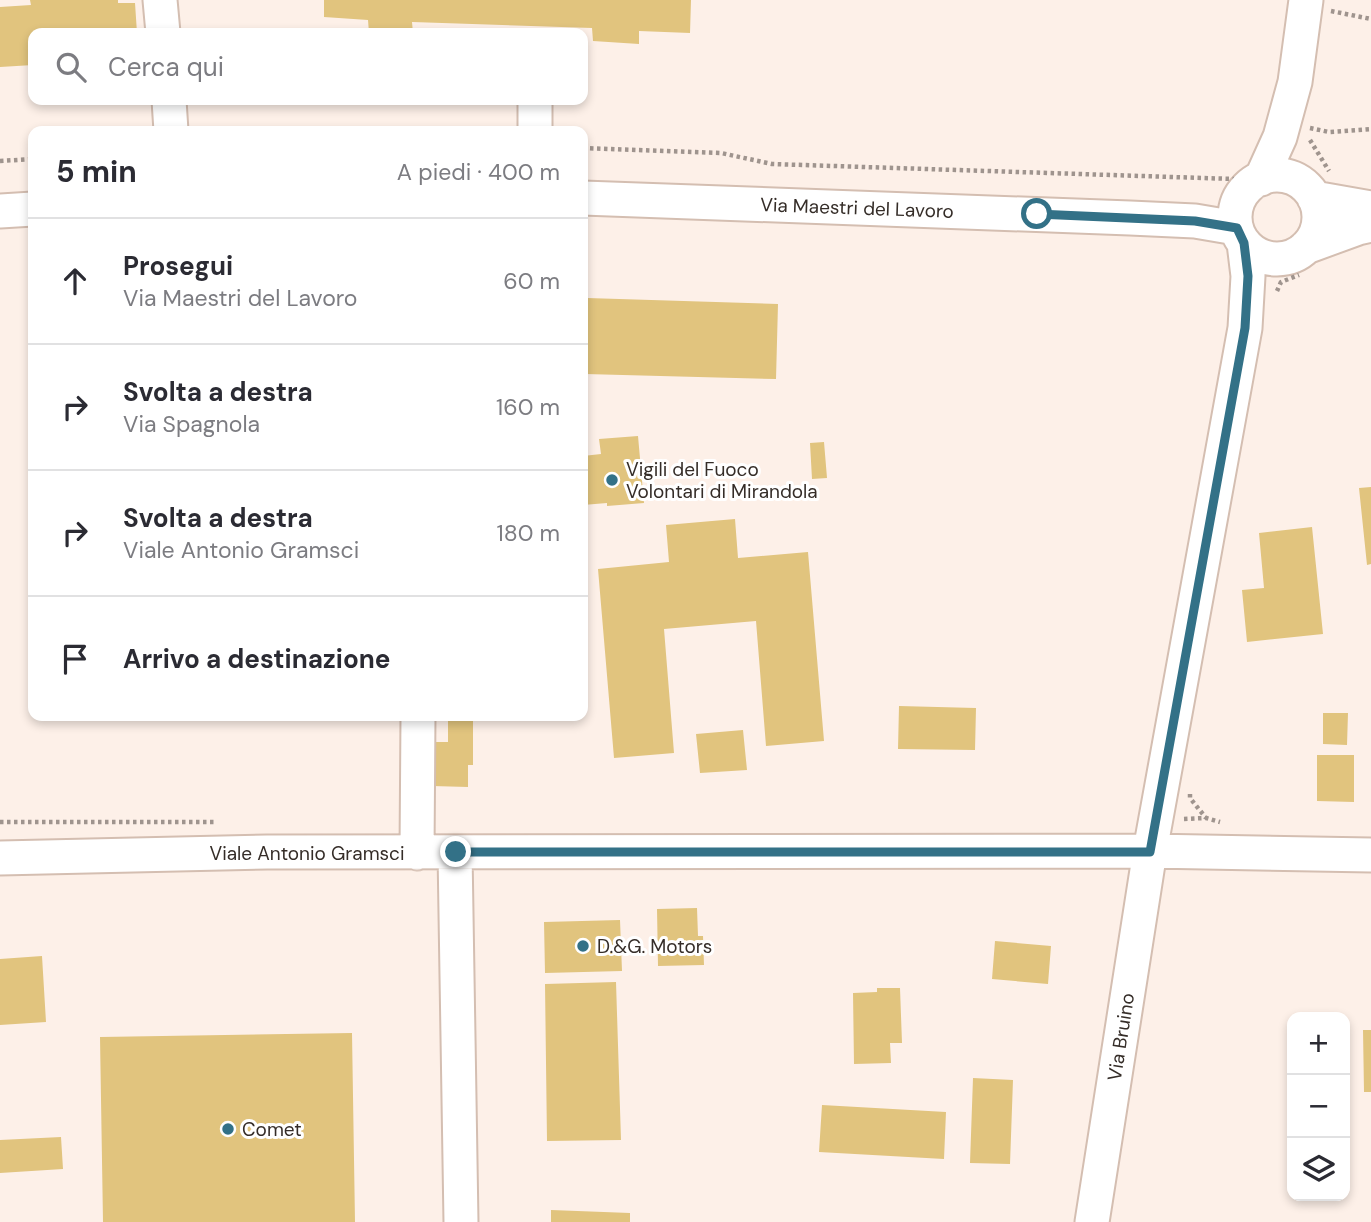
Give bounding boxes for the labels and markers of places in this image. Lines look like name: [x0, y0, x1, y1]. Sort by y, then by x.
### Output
place label: Vigili del Fuoco Volontari di Mirandola: [626, 457, 818, 504]
marker: Vigili del Fuoco Volontari di Mirandola: [604, 472, 620, 488]
place label: D.&G. Motors: [597, 934, 712, 959]
marker: D.&G. Motors: [575, 938, 591, 954]
place label: Comet: [242, 1117, 302, 1142]
marker: Comet: [220, 1121, 236, 1137]

